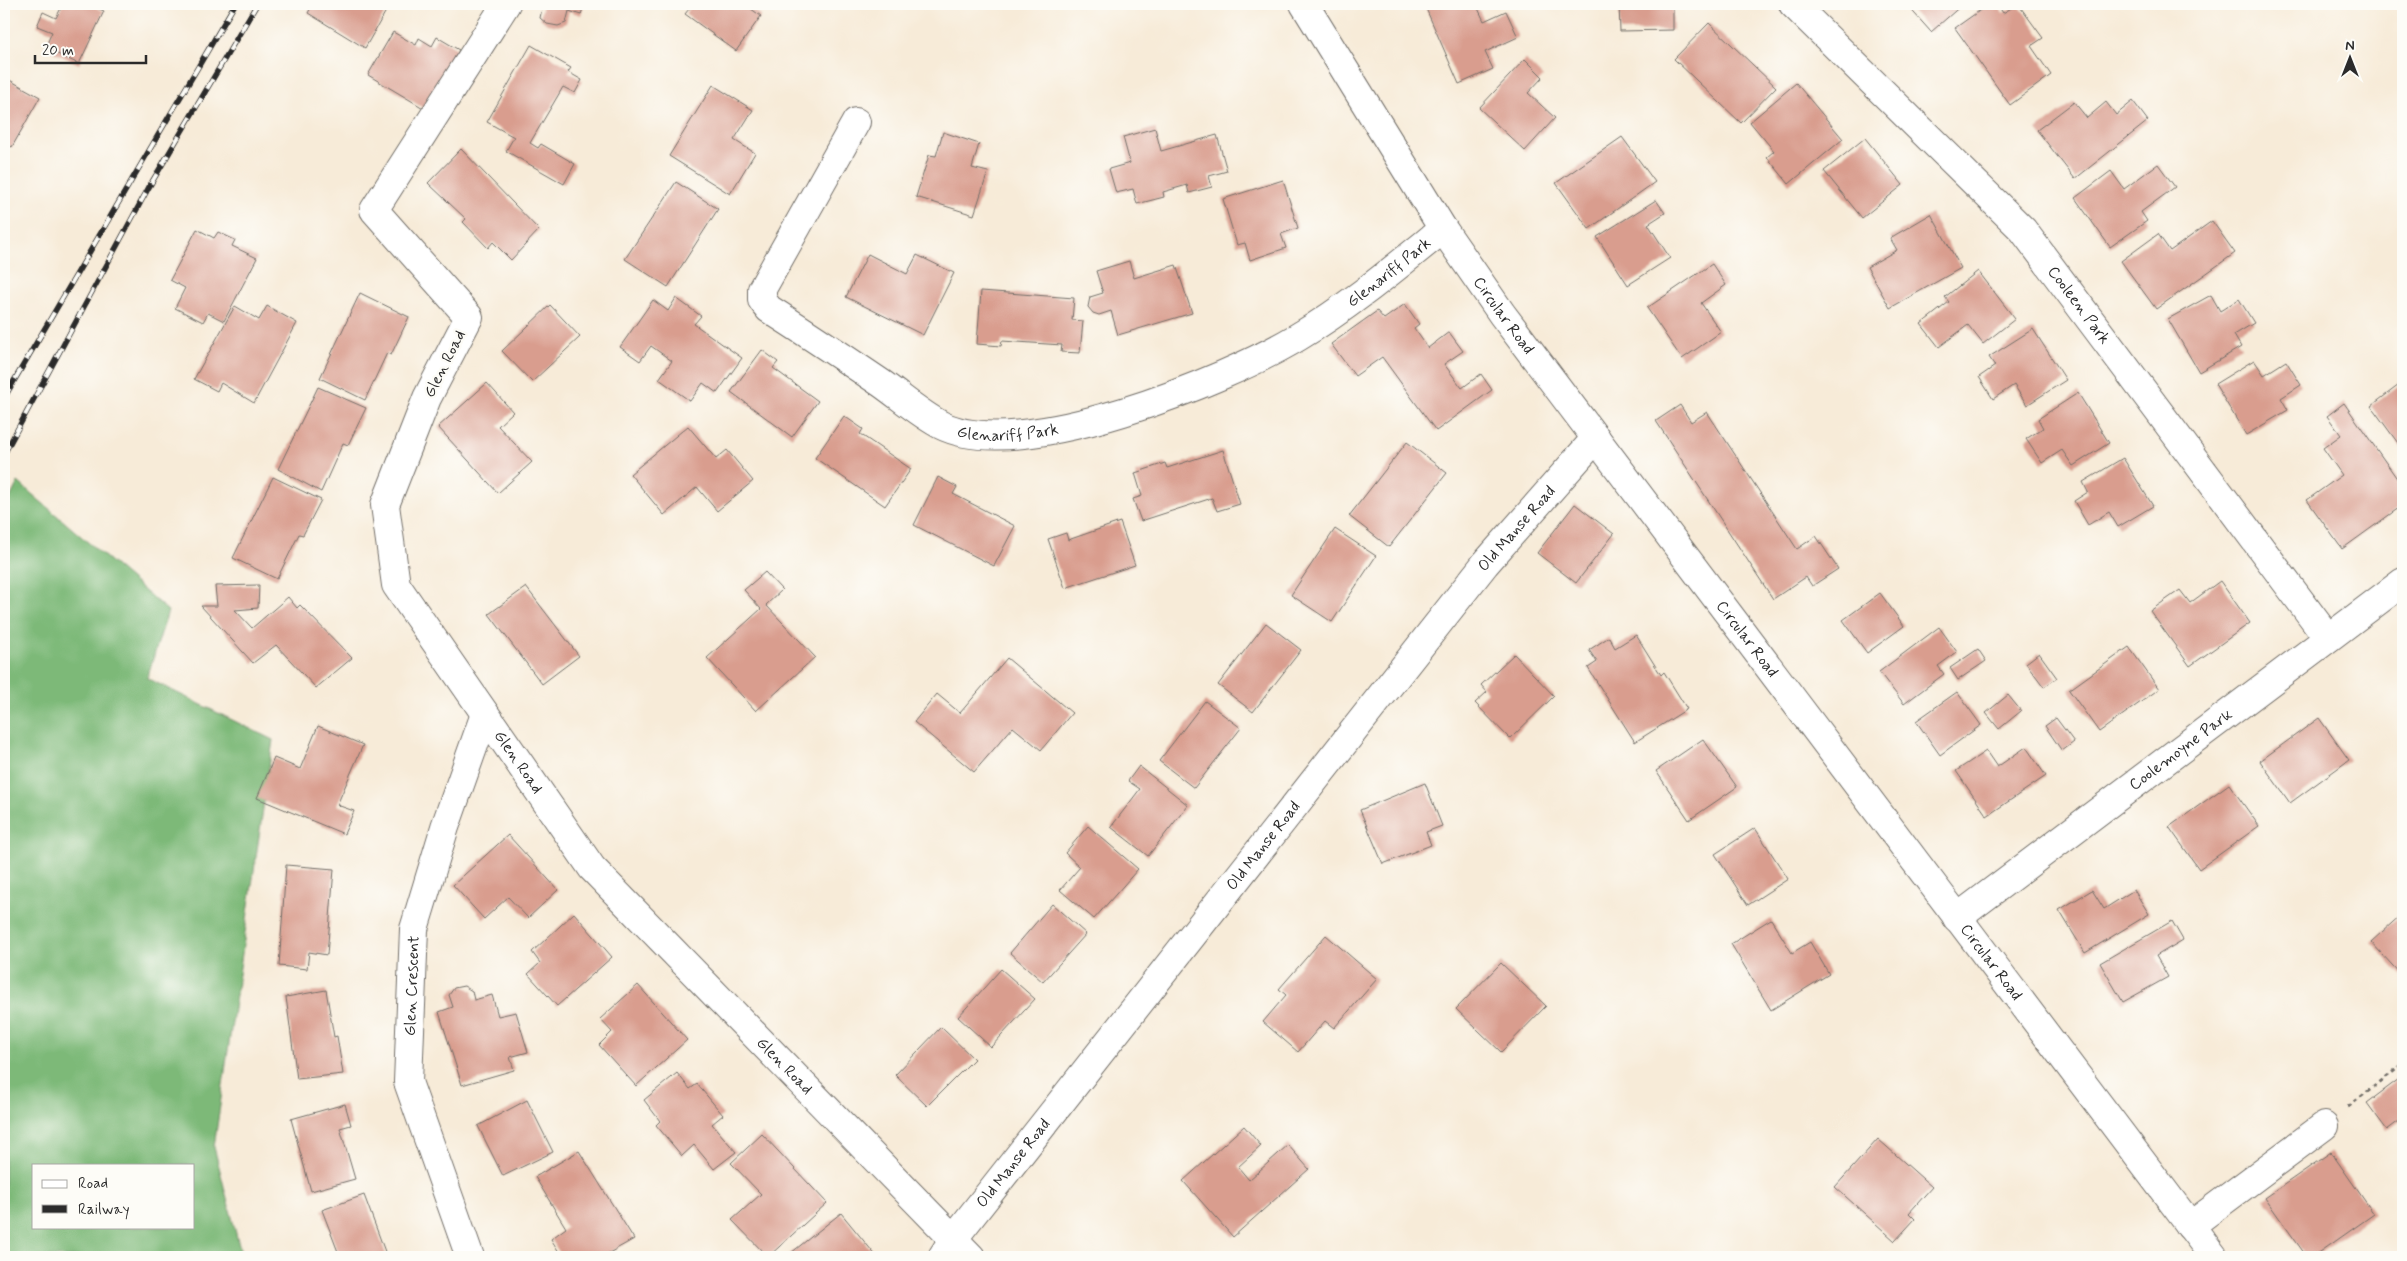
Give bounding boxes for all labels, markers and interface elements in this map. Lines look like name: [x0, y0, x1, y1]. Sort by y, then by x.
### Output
scale bar: [35, 32, 146, 64]
north arrow: [2324, 32, 2374, 82]
text: N: [2345, 37, 2355, 55]
text: 20 m: [42, 41, 74, 61]
street label: Glenariff Park: [1342, 232, 1435, 312]
street label: Cooleen Park: [2043, 262, 2115, 348]
street label: Circular Road: [1469, 272, 1539, 358]
street label: Glen Road: [419, 327, 471, 401]
street label: Glenariff Park: [955, 418, 1060, 446]
street label: Old Manse Road: [1473, 481, 1560, 576]
street label: Circular Road: [1711, 596, 1783, 682]
street label: Coolemoyne Park: [2125, 704, 2236, 795]
street label: Glen Road: [489, 726, 548, 798]
street label: Old Manse Road: [1221, 797, 1305, 895]
street label: Circular Road: [1956, 919, 2027, 1005]
street label: Glen Crescent: [399, 935, 424, 1036]
street label: Glen Road: [752, 1032, 818, 1099]
street label: Old Manse Road: [971, 1114, 1055, 1212]
legend: [32, 1164, 195, 1228]
text: Road: [78, 1174, 108, 1194]
text: Railway: [78, 1200, 130, 1220]

